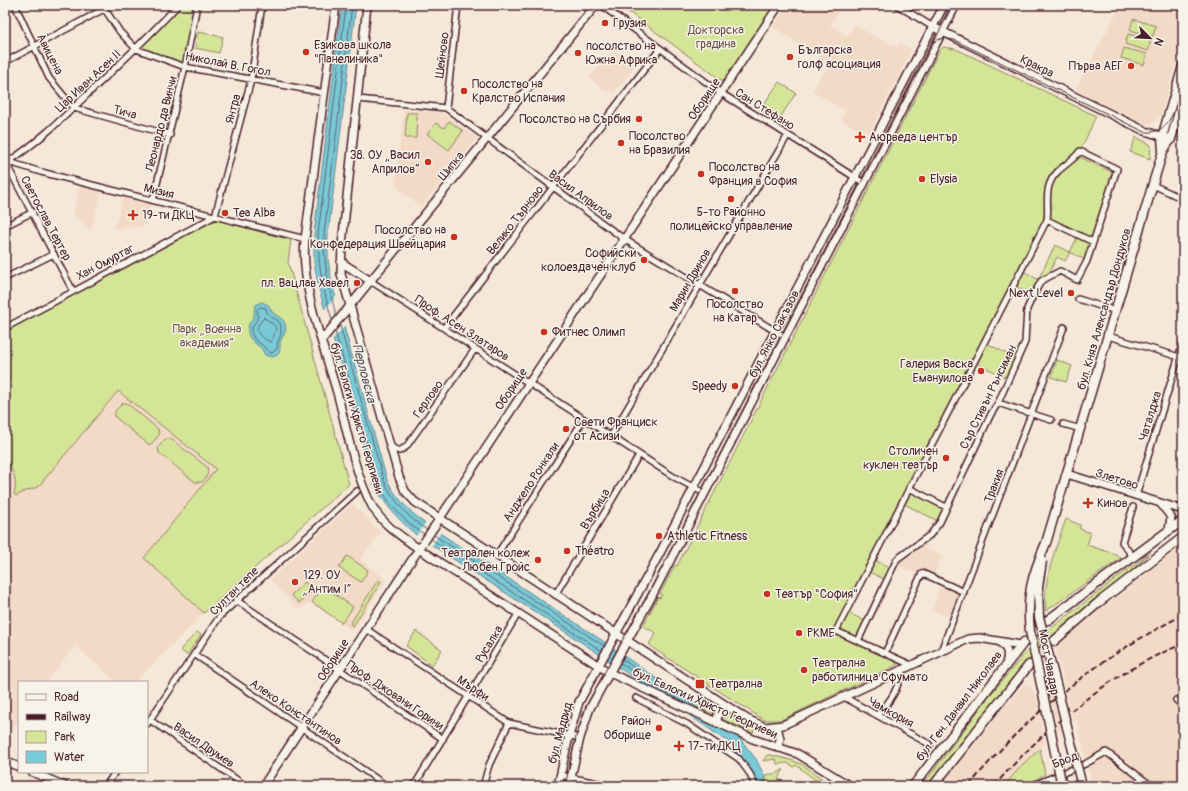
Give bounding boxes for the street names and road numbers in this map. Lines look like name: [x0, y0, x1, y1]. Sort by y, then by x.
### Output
street label: Авицена: [33, 31, 66, 78]
street label: Шейново: [432, 31, 453, 79]
street label: Цар Иван Асен II: [52, 47, 124, 116]
street label: Николай В. Гогол: [184, 49, 272, 80]
street label: Кракра: [1017, 52, 1056, 81]
street label: Леонардо да Винчи: [142, 74, 181, 174]
street label: Оборище: [685, 75, 724, 123]
street label: Сан Стефано: [732, 85, 798, 134]
street label: Янтра: [222, 92, 245, 126]
street label: Тича: [111, 102, 139, 123]
street label: Шипка: [435, 148, 468, 184]
street label: Васил Априлов: [545, 167, 616, 224]
street label: Светослав Тертер: [17, 173, 74, 264]
street label: Мизия: [142, 180, 176, 203]
street label: Велико Търново: [484, 182, 548, 258]
street label: бул. Княз Александър Дондуков: [1074, 226, 1135, 392]
street label: Хан Омуртаг: [74, 241, 136, 284]
street label: Марин Дринов: [666, 246, 715, 314]
street label: бул. Янко Сакъзов: [746, 288, 803, 381]
street label: Проф. Асен Златаров: [411, 292, 512, 365]
street label: бул. Евлоги и Христо Георгиеви: [326, 341, 387, 496]
street label: Сър Стивън Рънсиман: [957, 343, 1020, 452]
street label: Оборище: [492, 365, 531, 413]
street label: Герлово: [410, 377, 447, 421]
street label: Чаталджа: [1136, 389, 1165, 443]
street label: Анджело Ронкали: [500, 439, 563, 525]
street label: Злетово: [1094, 466, 1141, 493]
street label: Тракия: [981, 467, 1008, 505]
street label: Върбица: [577, 486, 614, 533]
street label: Султан тепе: [207, 564, 262, 619]
street label: Русалка: [472, 623, 507, 666]
street label: Мост Чавдар: [1035, 628, 1062, 697]
street label: Оборище: [314, 636, 353, 684]
street label: бул. Ген. Данаил Николаев: [913, 648, 1006, 764]
street label: Проф. Джовани Горини: [343, 657, 447, 734]
street label: бул. Евлоги и Христо Георгиеви: [630, 665, 780, 743]
street label: Мърфи: [454, 672, 492, 705]
street label: Алеко Константинов: [247, 676, 345, 749]
street label: Чамкория: [865, 694, 917, 731]
street label: бул. Мадрид: [545, 700, 576, 766]
street label: Васил Друмев: [170, 719, 237, 771]
street label: Брод: [1050, 748, 1081, 772]

